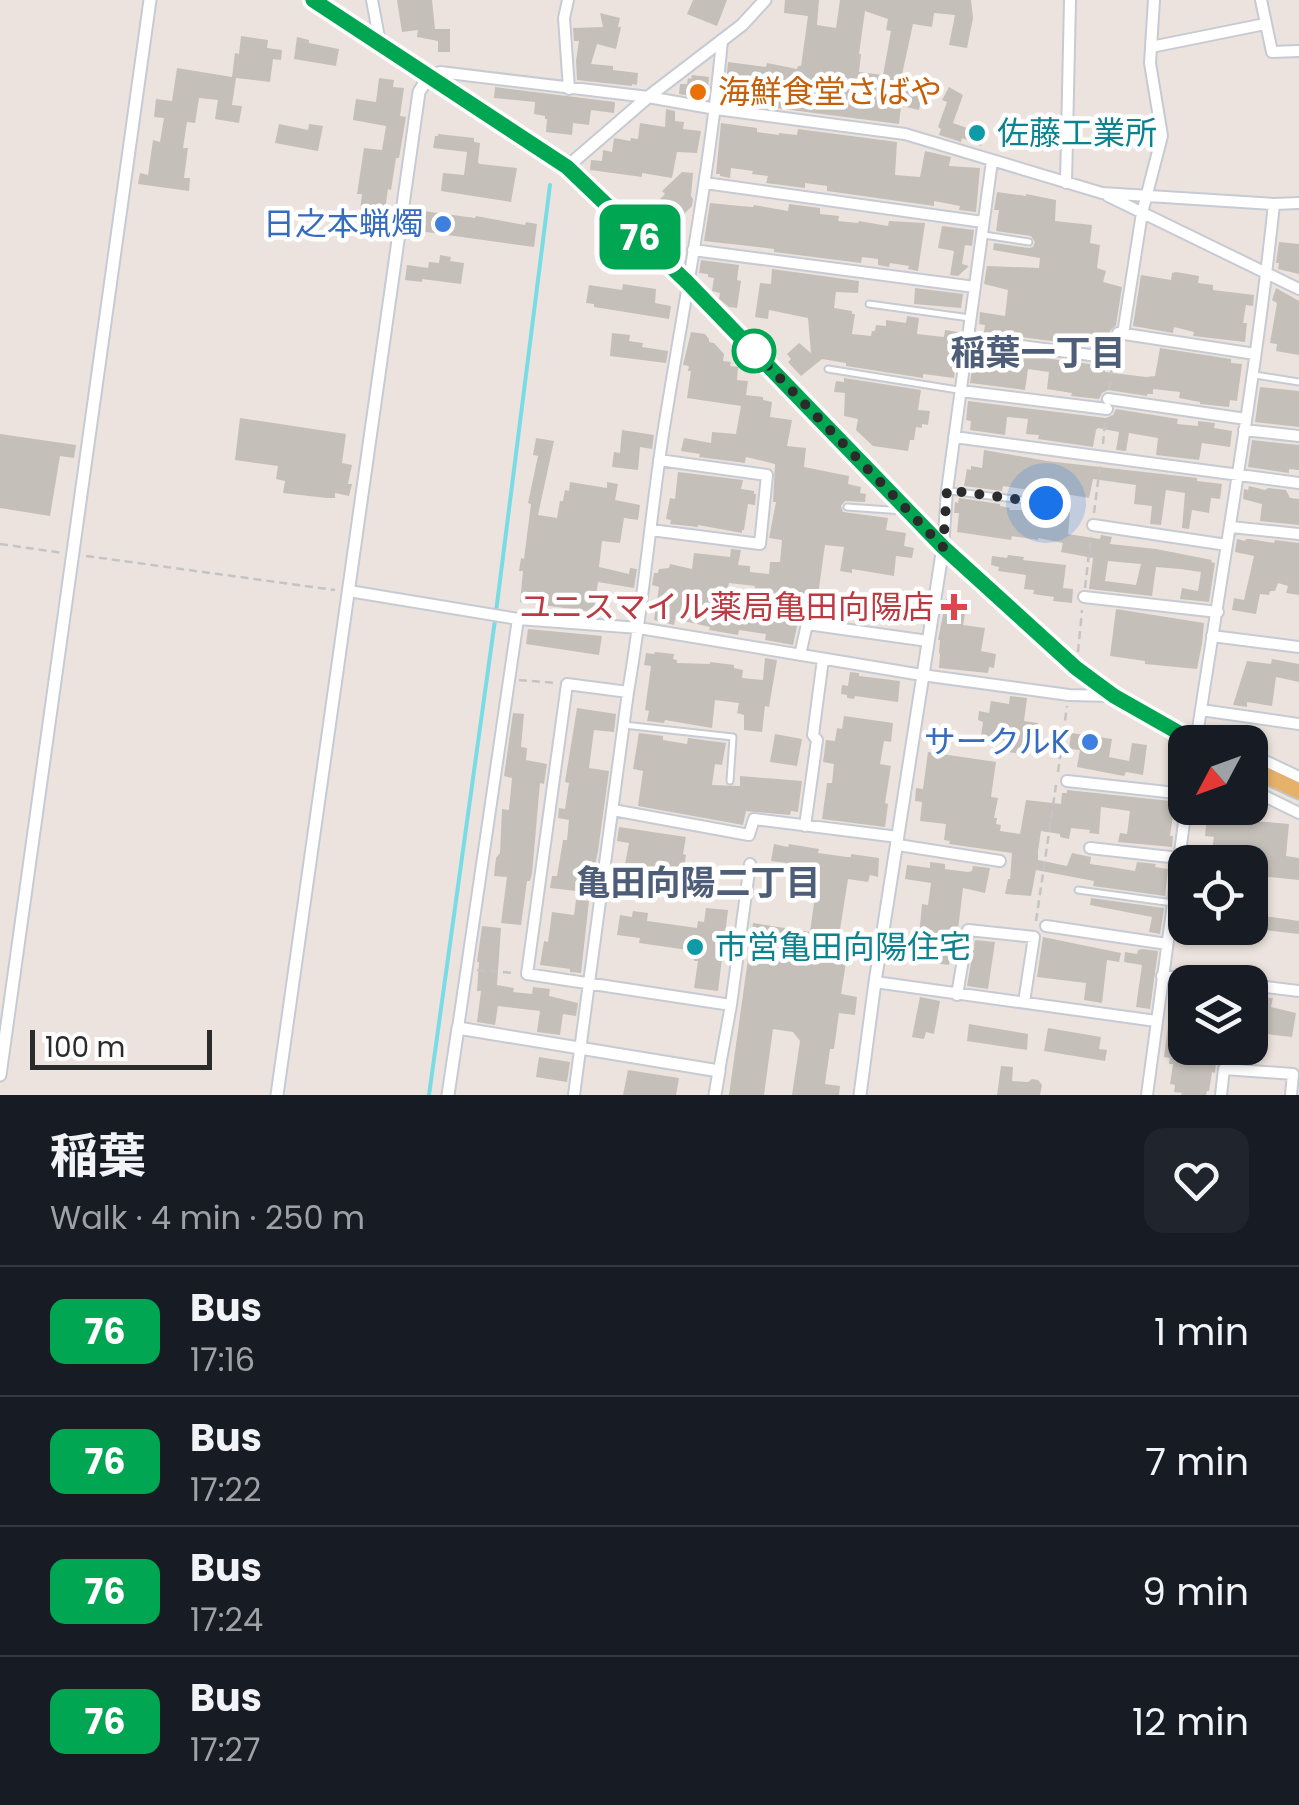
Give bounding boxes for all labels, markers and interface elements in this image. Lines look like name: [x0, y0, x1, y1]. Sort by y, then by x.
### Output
place label: 海鮮食堂さばや: [718, 69, 942, 114]
marker: 海鮮食堂さばや: [687, 81, 709, 103]
place label: 佐藤工業所: [997, 110, 1157, 155]
marker: 佐藤工業所: [966, 122, 988, 144]
place label: 日之本蝋燭: [263, 201, 423, 246]
line badge: 76: [595, 204, 685, 270]
marker: 日之本蝋燭: [432, 213, 454, 235]
text: 76: [619, 213, 661, 262]
district label: 稲葉一丁目: [950, 328, 1126, 377]
unlabelled marker: [733, 330, 775, 372]
your location: [1021, 478, 1071, 528]
place label: ユニスマイル薬局亀田向陽店: [519, 584, 934, 629]
marker: ユニスマイル薬局亀田向陽店: [943, 596, 965, 618]
place label: サークルK: [924, 719, 1070, 764]
north arrow: [1168, 725, 1268, 825]
map controls: [1168, 725, 1268, 1065]
marker: サークルK: [1079, 731, 1101, 753]
button: locate: [1168, 845, 1268, 945]
district label: 亀田向陽二丁目: [575, 858, 821, 907]
place label: 市営亀田向陽住宅: [715, 924, 971, 969]
marker: 市営亀田向陽住宅: [684, 936, 706, 958]
button: layers: [1168, 965, 1268, 1065]
scale bar: [30, 1025, 212, 1070]
text: 100 m: [45, 1028, 125, 1067]
text: 稲葉: [50, 1123, 146, 1190]
button: heart: [1144, 1128, 1249, 1233]
text: Walk · 4 min · 250 m: [50, 1195, 365, 1240]
text: Bus: [190, 1281, 262, 1334]
text: 1 min: [1154, 1305, 1249, 1358]
text: 76: [84, 1307, 126, 1356]
text: 17:16: [190, 1337, 255, 1382]
text: Bus: [190, 1411, 262, 1464]
text: 7 min: [1145, 1435, 1249, 1488]
text: 76: [84, 1437, 126, 1486]
text: 17:22: [190, 1467, 261, 1512]
text: Bus: [190, 1541, 262, 1594]
text: 9 min: [1142, 1565, 1249, 1618]
text: 76: [84, 1567, 126, 1616]
text: 17:24: [190, 1597, 263, 1642]
text: Bus: [190, 1671, 262, 1724]
text: 12 min: [1132, 1695, 1249, 1748]
text: 76: [84, 1697, 126, 1746]
text: 17:27: [190, 1727, 260, 1772]

